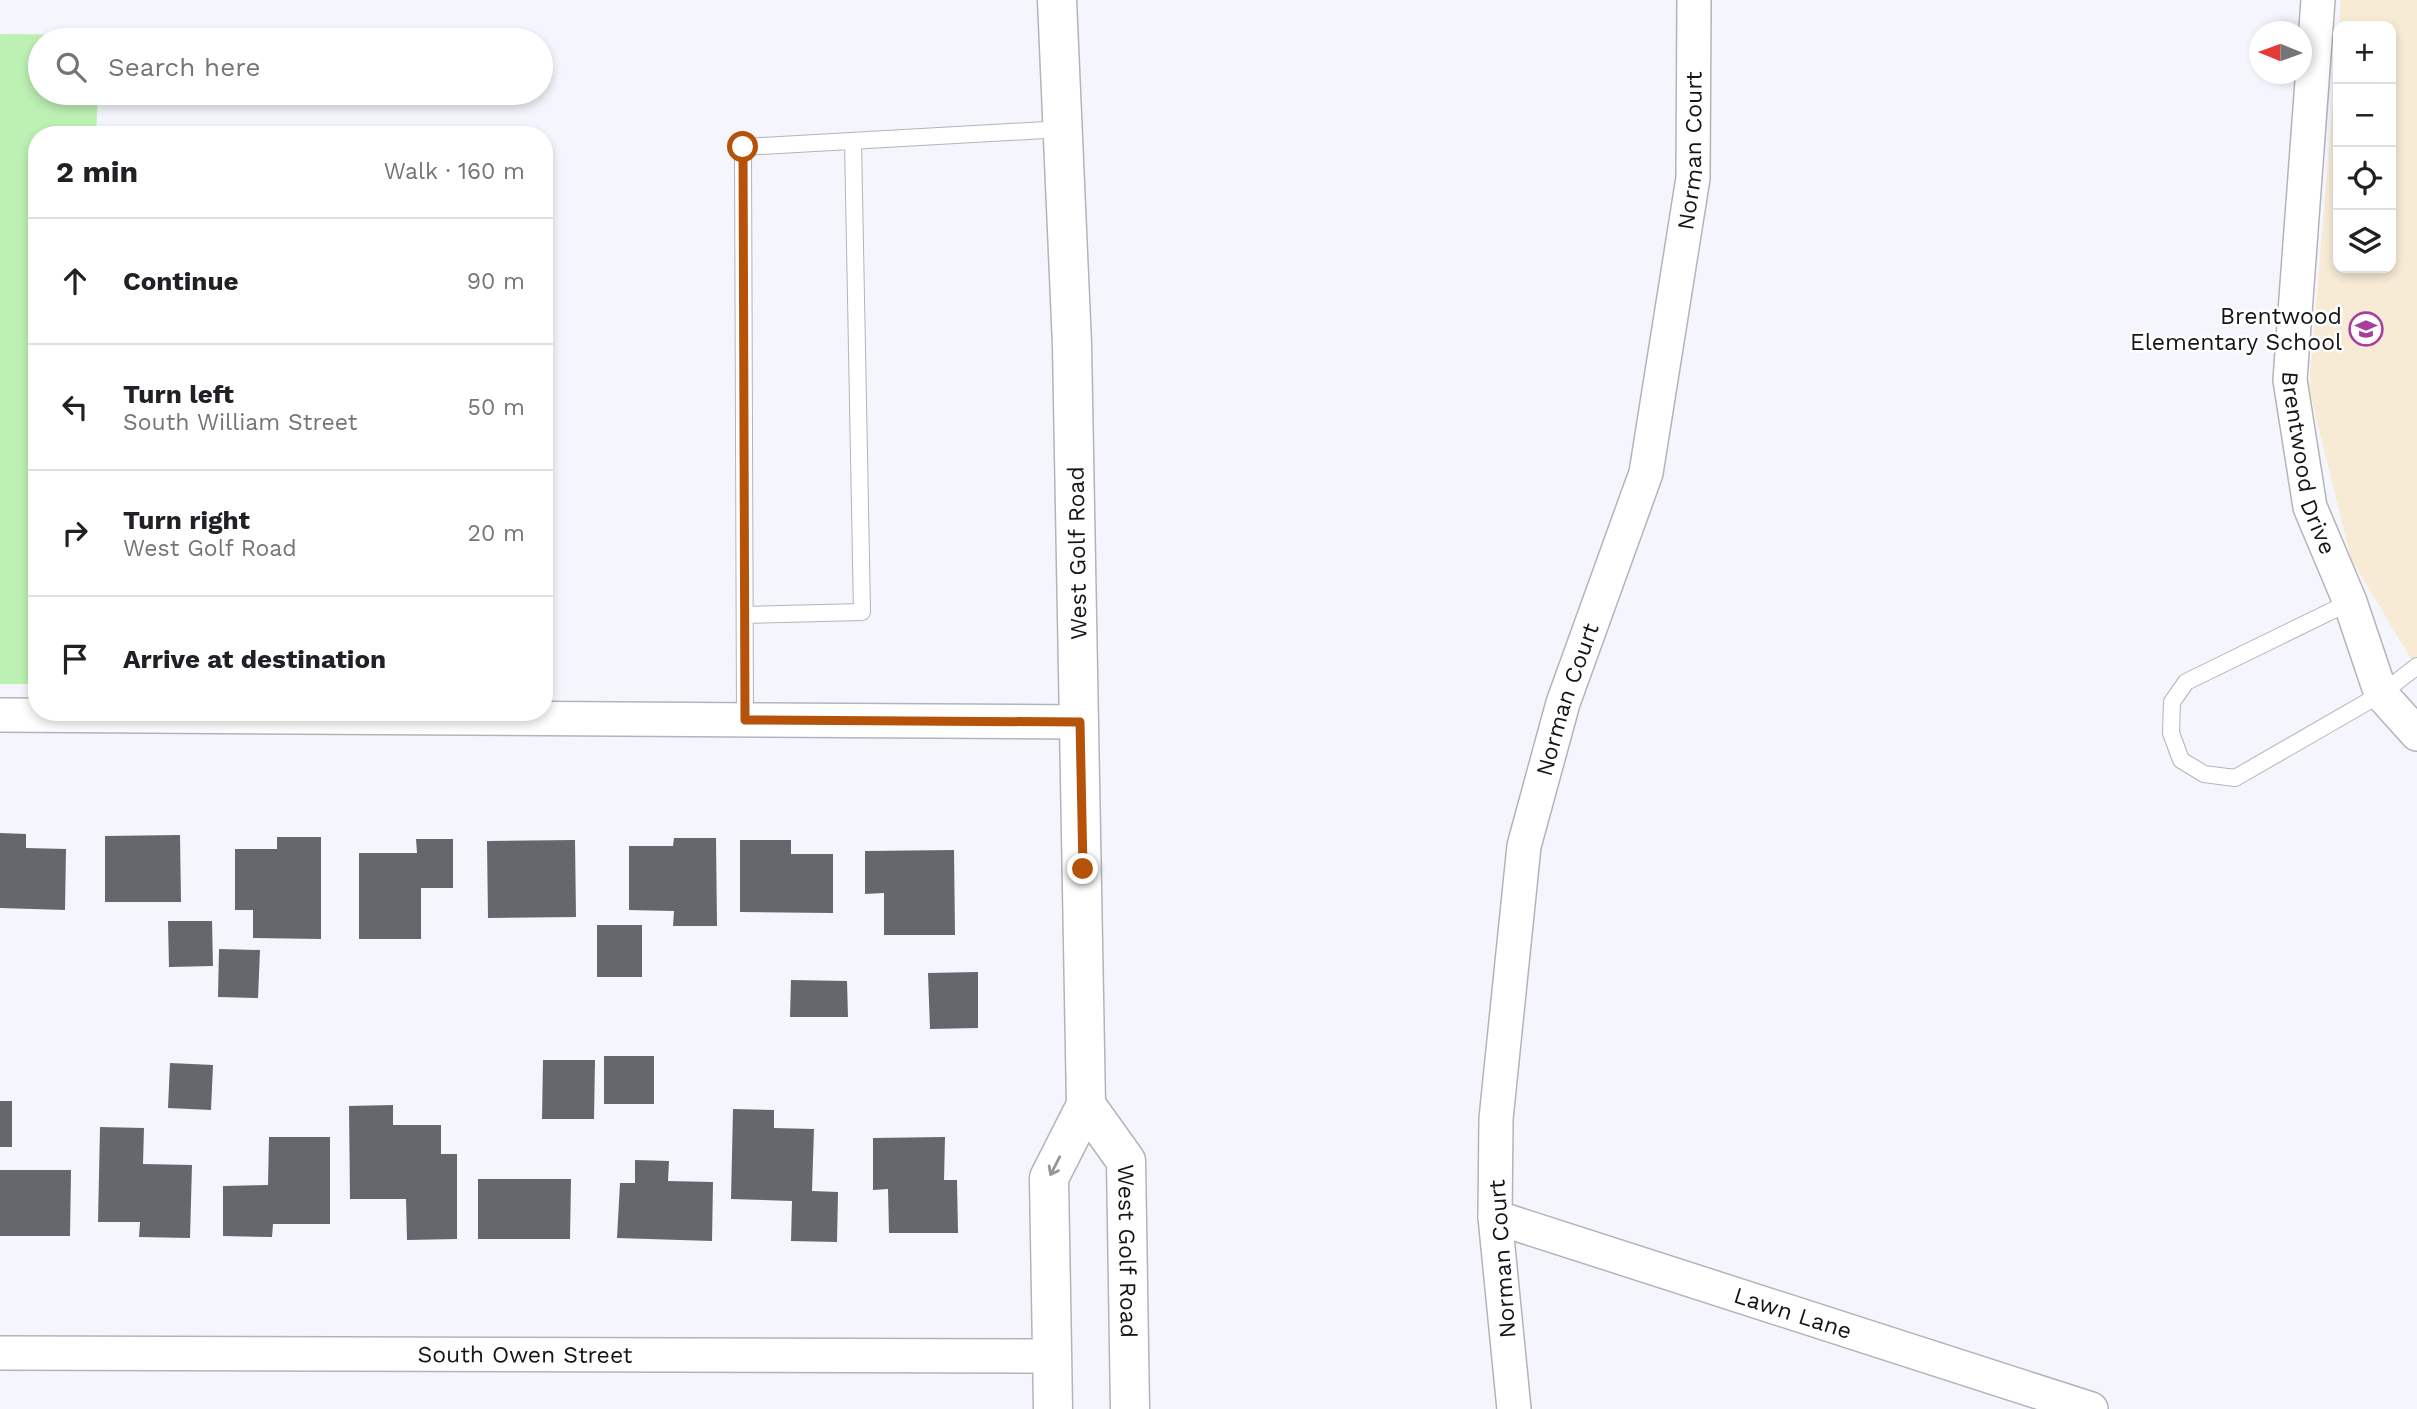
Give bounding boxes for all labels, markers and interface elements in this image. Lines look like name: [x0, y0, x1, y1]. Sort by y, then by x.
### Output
north arrow: [2249, 21, 2312, 84]
map controls: [2333, 21, 2396, 273]
button: +: [2333, 21, 2396, 84]
search box: [28, 28, 553, 105]
icon: search: [52, 48, 90, 86]
text: Search here: [108, 52, 260, 82]
street label: Norman Court: [1672, 71, 1708, 232]
button: −: [2333, 84, 2396, 147]
route start: [727, 131, 758, 162]
button: locate: [2333, 147, 2396, 210]
text: 2 min: [56, 154, 138, 189]
text: Walk · 160 m: [384, 158, 525, 185]
button: layers: [2333, 210, 2396, 273]
icon: ahead: [56, 262, 94, 300]
text: Continue: [123, 266, 239, 296]
text: 90 m: [467, 268, 525, 295]
place label: Brentwood Elementary School: [2130, 303, 2342, 356]
school or university icon: Brentwood Elementary School: [2347, 310, 2385, 348]
street label: Brentwood Drive: [2276, 370, 2341, 558]
text: Turn left: [123, 379, 234, 409]
icon: left: [56, 388, 94, 426]
text: 50 m: [468, 394, 525, 421]
text: South William Street: [123, 409, 357, 436]
street label: West Golf Road: [1062, 466, 1093, 640]
text: Turn right: [123, 505, 250, 535]
icon: right: [56, 514, 94, 552]
text: 20 m: [468, 520, 525, 547]
text: West Golf Road: [123, 535, 297, 562]
street label: Norman Court: [1531, 619, 1605, 779]
icon: arrive: [56, 640, 94, 678]
text: Arrive at destination: [123, 644, 386, 674]
route end: [1067, 853, 1098, 884]
one-way arrow: [1047, 1155, 1061, 1176]
street label: West Golf Road: [1112, 1164, 1142, 1338]
street label: Norman Court: [1483, 1178, 1522, 1339]
street label: Lawn Lane: [1730, 1282, 1855, 1345]
street label: South Owen Street: [417, 1341, 633, 1369]

